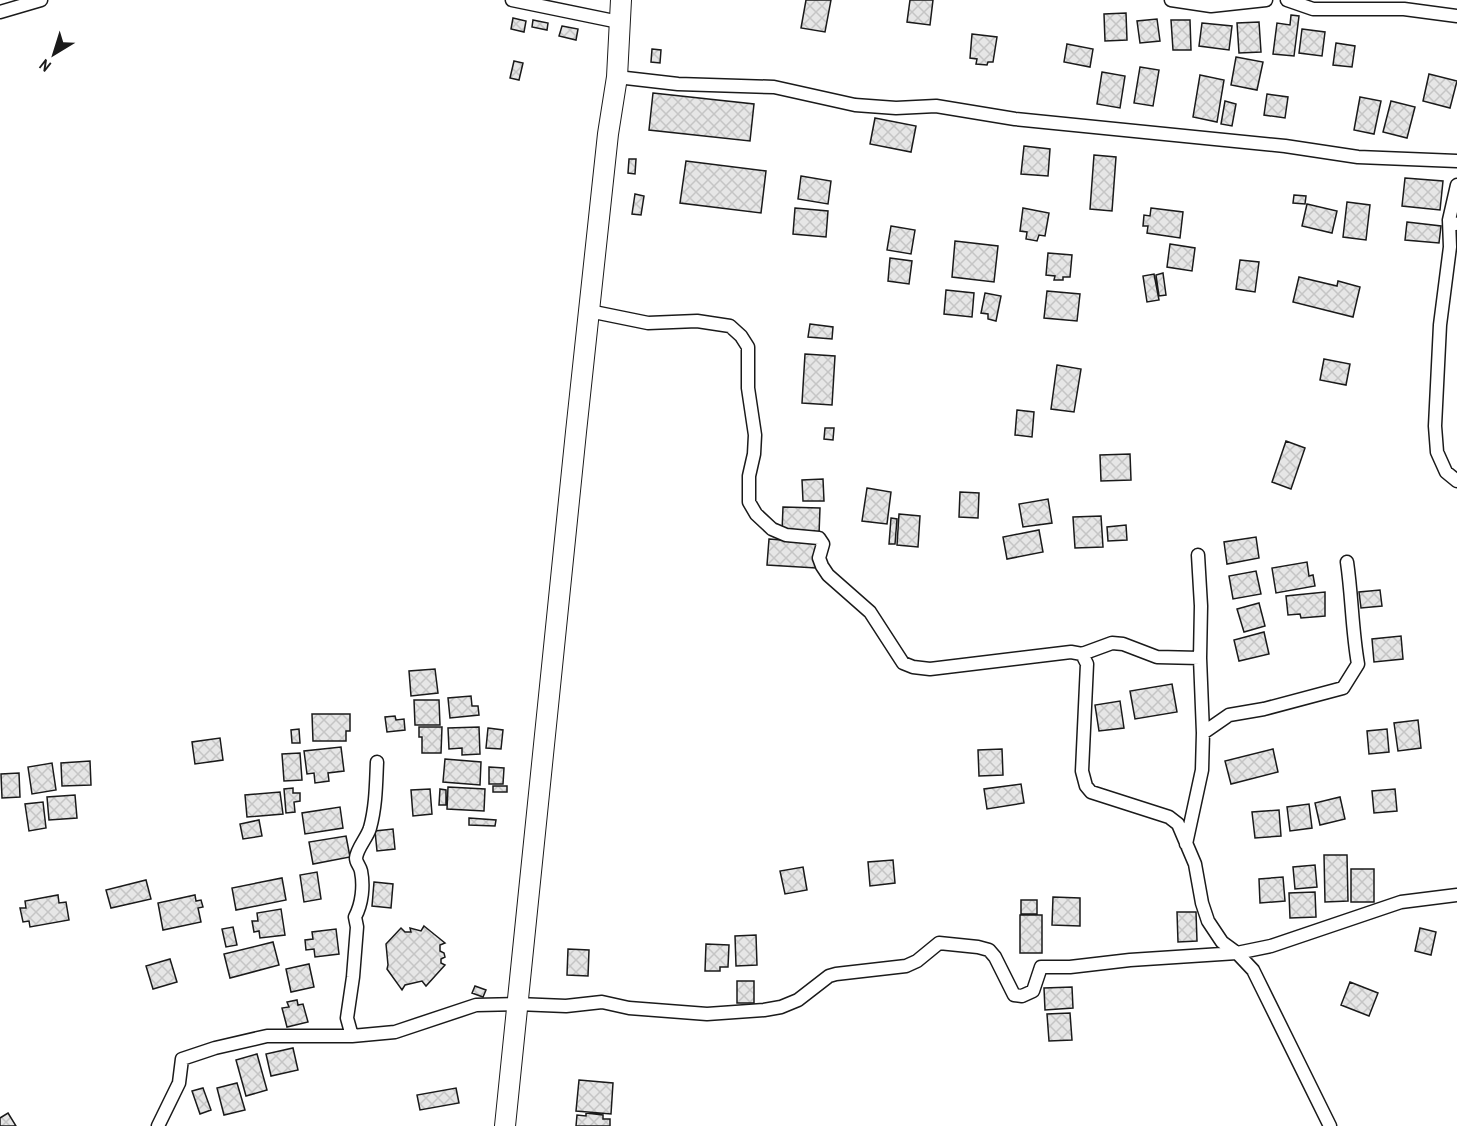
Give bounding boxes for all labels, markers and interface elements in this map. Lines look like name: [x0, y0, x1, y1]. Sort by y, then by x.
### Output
north arrow: [24, 24, 84, 84]
text: N: [34, 54, 55, 77]

